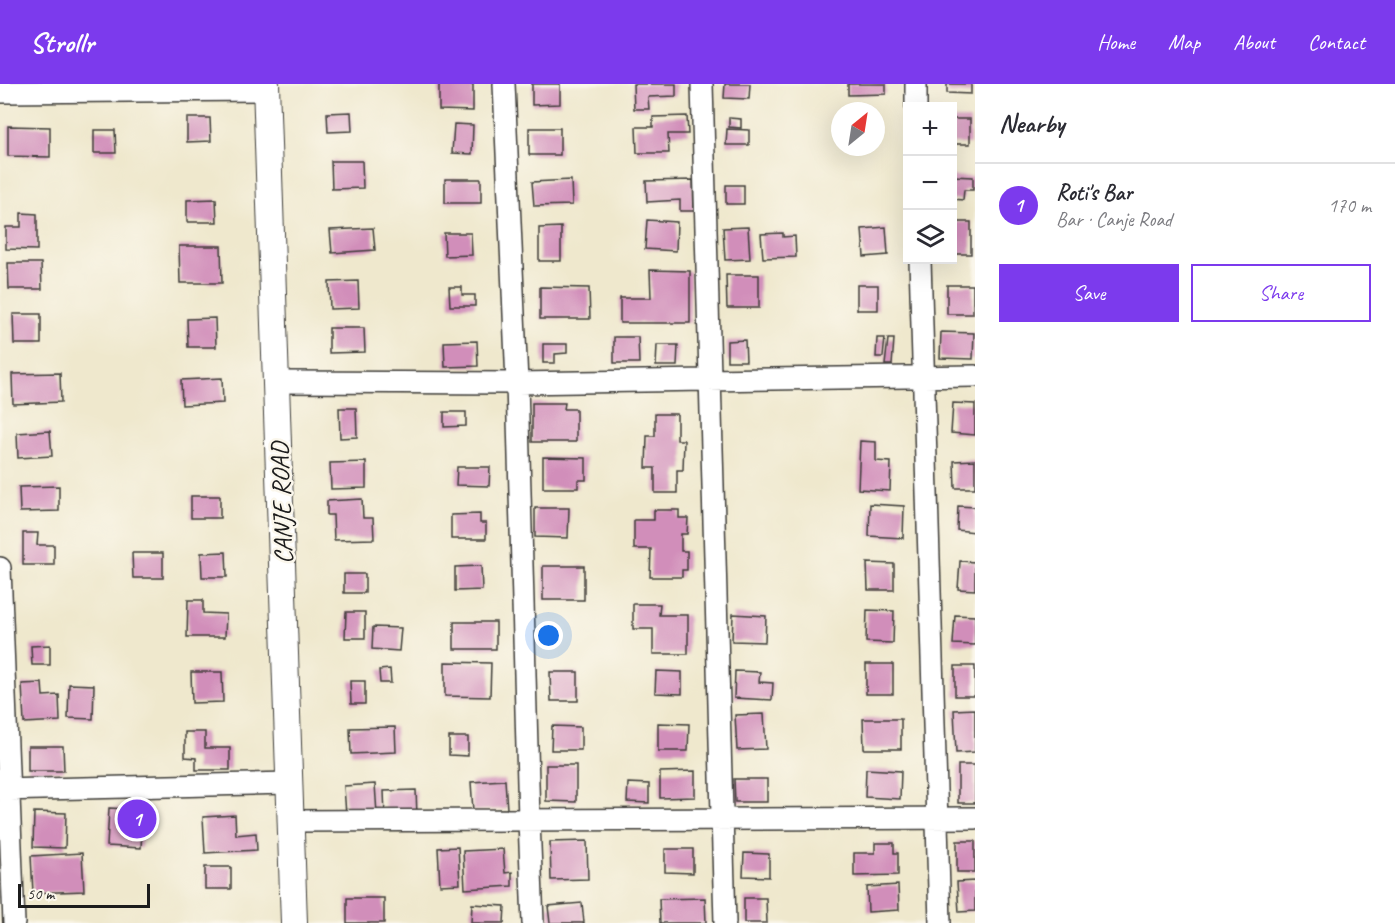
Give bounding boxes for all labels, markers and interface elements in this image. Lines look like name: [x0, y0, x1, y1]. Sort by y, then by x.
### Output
text: Strollr: [30, 25, 94, 60]
text: Home: [1097, 29, 1135, 55]
text: Map: [1168, 29, 1200, 55]
text: About: [1233, 29, 1275, 55]
text: Contact: [1308, 29, 1365, 55]
north arrow: [831, 102, 885, 156]
map controls: [903, 102, 957, 264]
button: +: [903, 102, 957, 156]
text: Nearby: [999, 107, 1064, 140]
button: −: [903, 156, 957, 210]
text: Roti's Bar: [1056, 179, 1132, 207]
text: 1: [1014, 193, 1023, 218]
text: 170 m: [1328, 193, 1371, 218]
text: Bar · Canje Road: [1056, 207, 1172, 232]
button: layers: [903, 210, 957, 264]
button: Save: [999, 264, 1179, 322]
button: Share: [1191, 264, 1371, 322]
street label: CANJE ROAD: [263, 439, 300, 565]
your location: [534, 621, 563, 650]
pin: 1: [118, 796, 156, 842]
scale bar: [18, 881, 150, 908]
text: 50 m: [27, 884, 54, 904]

